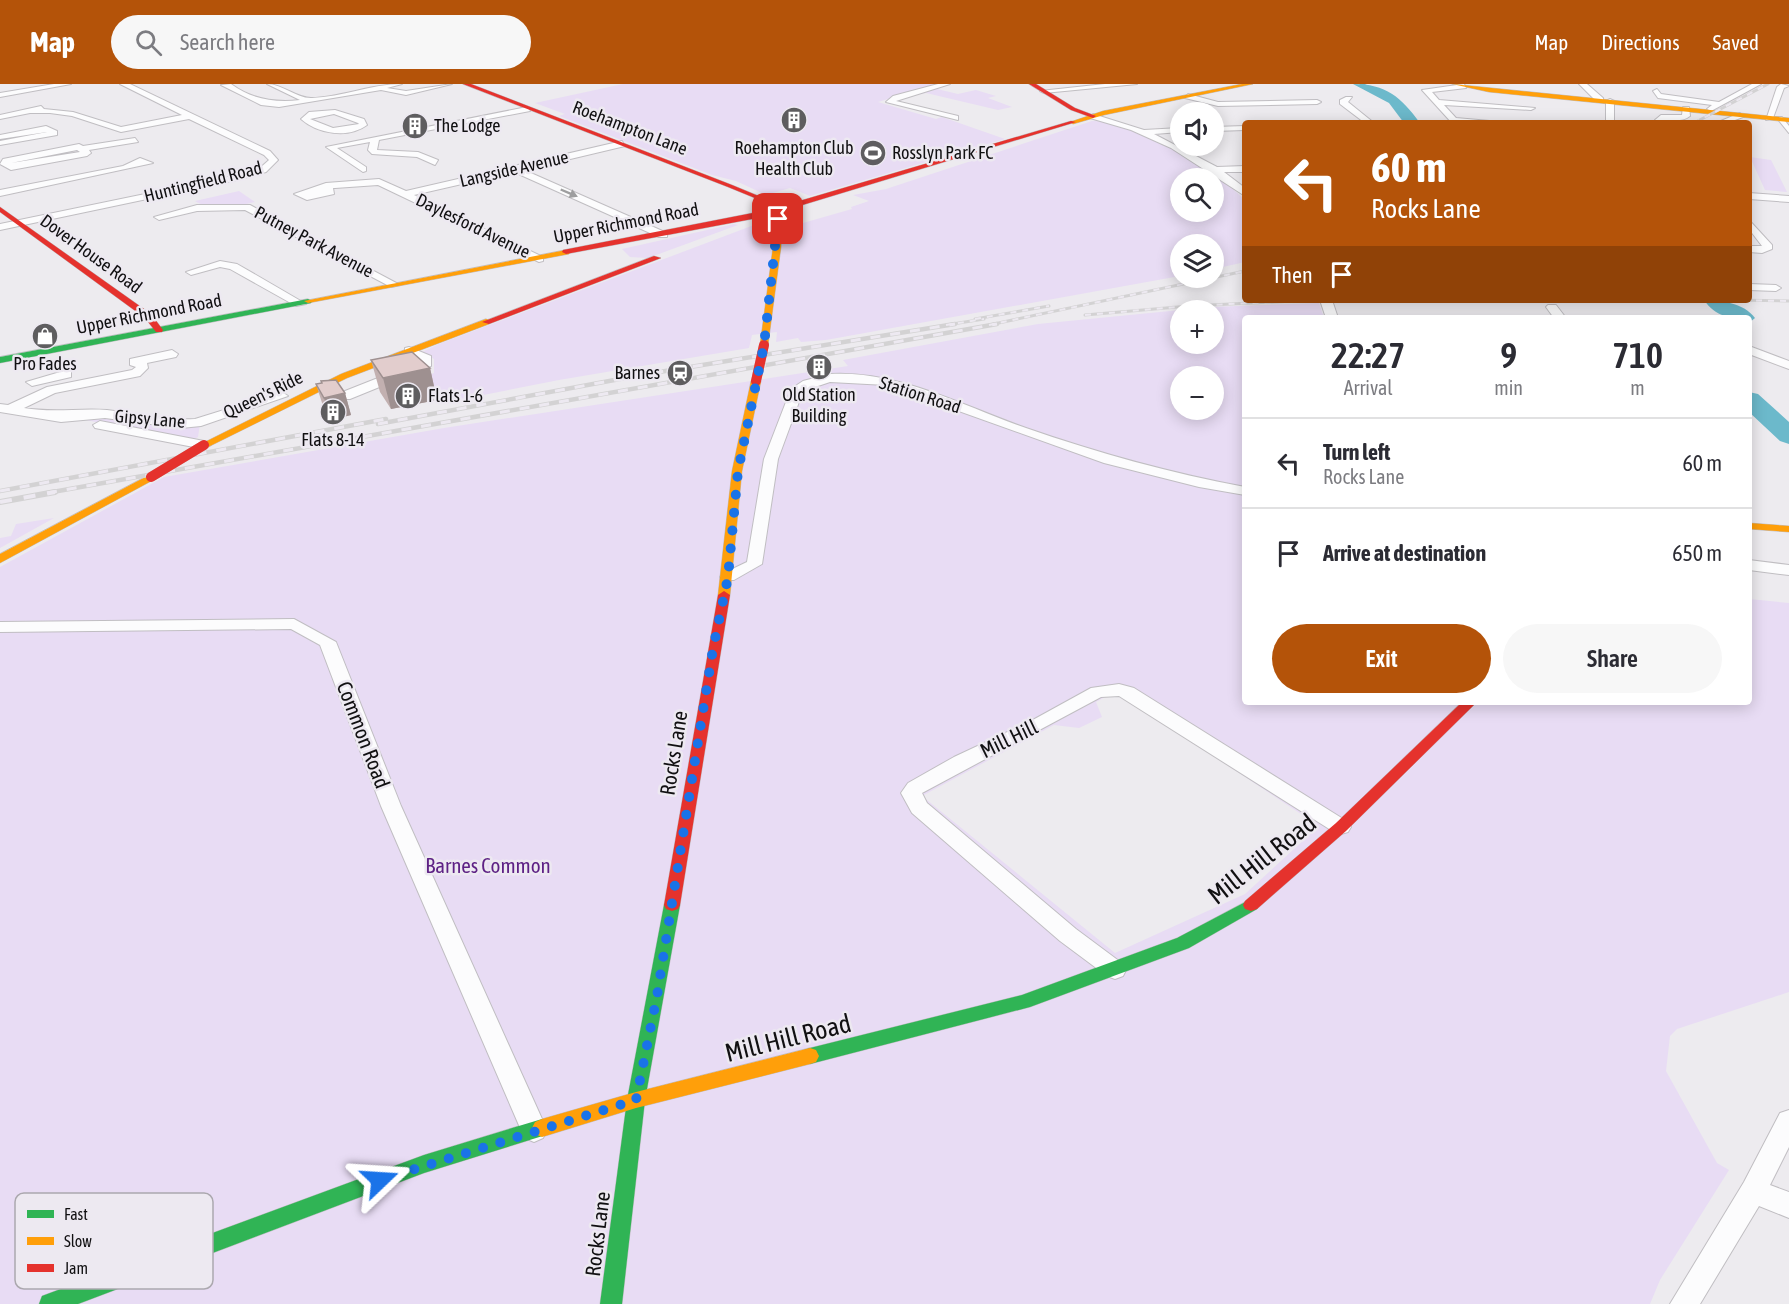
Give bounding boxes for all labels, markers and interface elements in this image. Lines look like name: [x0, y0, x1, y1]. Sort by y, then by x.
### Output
search box: [111, 15, 531, 69]
text: Map: [30, 26, 75, 58]
icon: search: [132, 26, 165, 59]
text: Search here: [180, 29, 275, 55]
text: Map: [1534, 30, 1568, 54]
text: Directions: [1601, 30, 1680, 54]
text: Saved: [1713, 30, 1759, 54]
street label: Roehampton Lane: [570, 96, 690, 159]
map controls: [1170, 102, 1224, 420]
button: sound: [1170, 102, 1224, 156]
building icon: Roehampton Club Health Club: [779, 105, 809, 135]
building icon: The Lodge: [400, 111, 430, 141]
place label: The Lodge: [434, 115, 500, 136]
place label: Roehampton Club Health Club: [735, 137, 853, 179]
sports icon: Rosslyn Park FC: [858, 138, 888, 168]
place label: Rosslyn Park FC: [892, 142, 993, 163]
text: 60 m: [1371, 143, 1446, 191]
icon: left: [1272, 144, 1350, 222]
street label: Langside Avenue: [457, 146, 570, 191]
street label: Huntingfield Road: [142, 157, 264, 206]
button: search: [1170, 168, 1224, 222]
one-way arrow: [560, 188, 578, 198]
street label: Daylesford Avenue: [413, 189, 534, 262]
pin: [752, 193, 803, 244]
text: Rocks Lane: [1371, 193, 1481, 224]
street label: Upper Richmond Road: [551, 198, 700, 247]
street label: Putney Park Avenue: [251, 201, 377, 282]
icon: arrive: [761, 202, 794, 235]
street label: Dover House Road: [36, 210, 146, 298]
button: layers: [1170, 234, 1224, 288]
icon: arrive: [1325, 258, 1358, 291]
text: Then: [1272, 262, 1313, 288]
street label: Upper Richmond Road: [74, 289, 223, 338]
button: +: [1170, 300, 1224, 354]
shop icon: Pro Fades: [30, 321, 60, 351]
text: 22:27: [1331, 334, 1405, 376]
text: 9: [1500, 334, 1517, 376]
text: 710: [1612, 334, 1663, 376]
building icon: Old Station Building: [804, 352, 834, 382]
place label: Pro Fades: [13, 353, 77, 374]
station icon: Barnes: [665, 358, 695, 388]
place label: Barnes: [615, 362, 660, 383]
street label: Queen's Ride: [220, 366, 306, 423]
button: −: [1170, 366, 1224, 420]
street label: Station Road: [877, 371, 964, 418]
text: Arrival: [1344, 376, 1393, 399]
text: min: [1494, 376, 1523, 399]
text: m: [1630, 376, 1645, 399]
building icon: Flats 1-6: [393, 381, 423, 411]
place label: Old Station Building: [782, 384, 856, 426]
place label: Flats 1-6: [428, 385, 483, 406]
building icon: Flats 8-14: [318, 397, 348, 427]
street label: Gipsy Lane: [114, 405, 186, 432]
place label: Flats 8-14: [301, 429, 365, 450]
text: Turn left: [1323, 439, 1390, 465]
icon: left: [1272, 447, 1305, 480]
text: 60 m: [1682, 450, 1722, 476]
text: Rocks Lane: [1323, 465, 1404, 488]
icon: arrive: [1272, 537, 1305, 570]
text: Arrive at destination: [1323, 540, 1486, 566]
text: 650 m: [1672, 540, 1722, 566]
button: Exit: [1272, 624, 1491, 693]
button: Share: [1503, 624, 1722, 693]
street label: Common Road: [333, 678, 395, 791]
street label: Rocks Lane: [654, 709, 692, 797]
street label: Mill Hill: [976, 714, 1042, 762]
street label: Mill Hill Road: [1202, 808, 1322, 910]
park label: Barnes Common: [425, 853, 551, 877]
street label: Mill Hill Road: [722, 1008, 854, 1068]
position arrow: [348, 1148, 412, 1212]
street label: Rocks Lane: [580, 1190, 614, 1278]
legend: [15, 1193, 213, 1289]
text: Fast: [64, 1205, 88, 1223]
text: Slow: [64, 1232, 92, 1250]
text: Jam: [64, 1259, 88, 1277]

